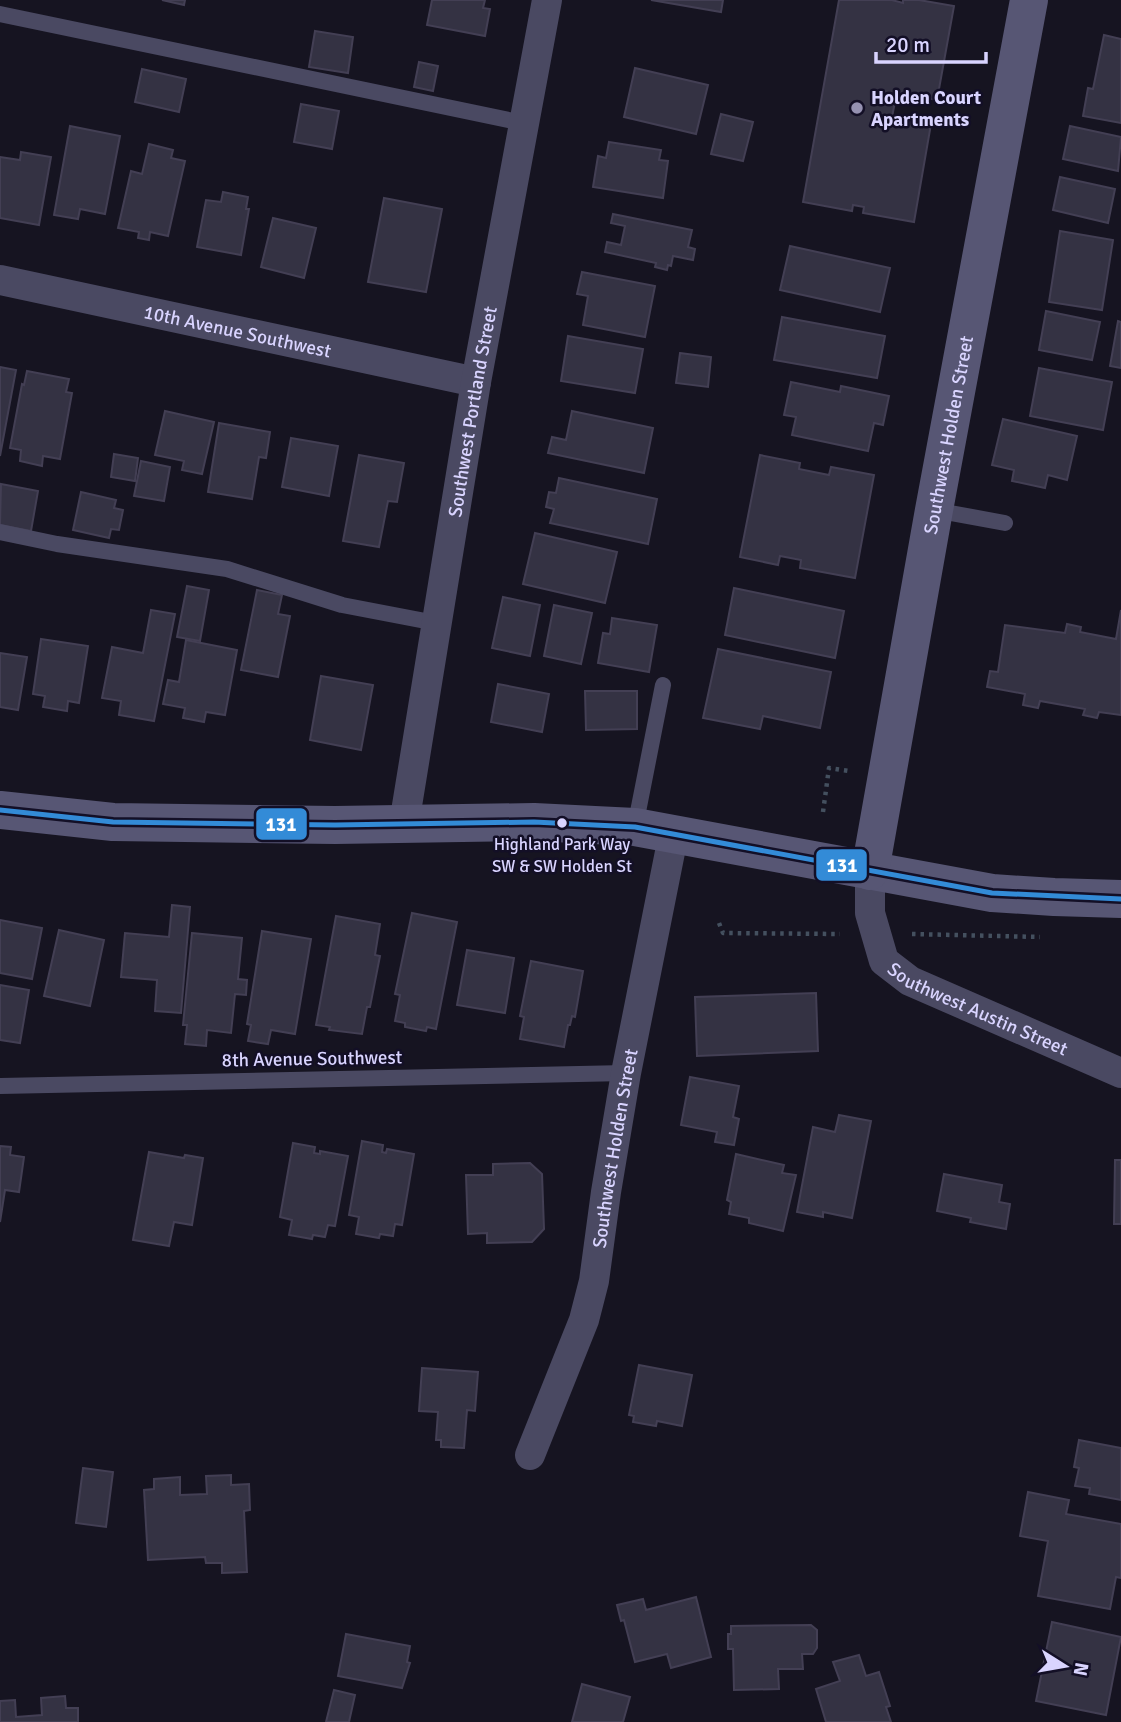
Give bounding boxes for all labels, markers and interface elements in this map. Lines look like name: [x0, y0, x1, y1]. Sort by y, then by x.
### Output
scale bar: [876, 21, 986, 65]
text: 20 m: [886, 32, 930, 58]
place label: Holden Court Apartments: [871, 86, 981, 132]
marker: Holden Court Apartments: [849, 100, 865, 116]
street label: 10th Avenue Southwest: [142, 300, 334, 364]
street label: Southwest Portland Street: [443, 304, 503, 519]
street label: Southwest Holden Street: [919, 333, 979, 536]
line badge: 131: [255, 807, 308, 841]
text: 131: [266, 813, 296, 837]
marker: Highland Park Way SW & SW Holden St: [555, 816, 569, 830]
place label: Highland Park Way SW & SW Holden St: [492, 834, 632, 877]
line badge: 131: [815, 848, 868, 882]
text: 131: [827, 854, 857, 878]
street label: Southwest Austin Street: [882, 957, 1072, 1061]
street label: 8th Avenue Southwest: [222, 1045, 403, 1073]
street label: Southwest Holden Street: [588, 1046, 644, 1250]
north arrow: [1030, 1631, 1100, 1701]
text: N: [1068, 1660, 1094, 1678]

